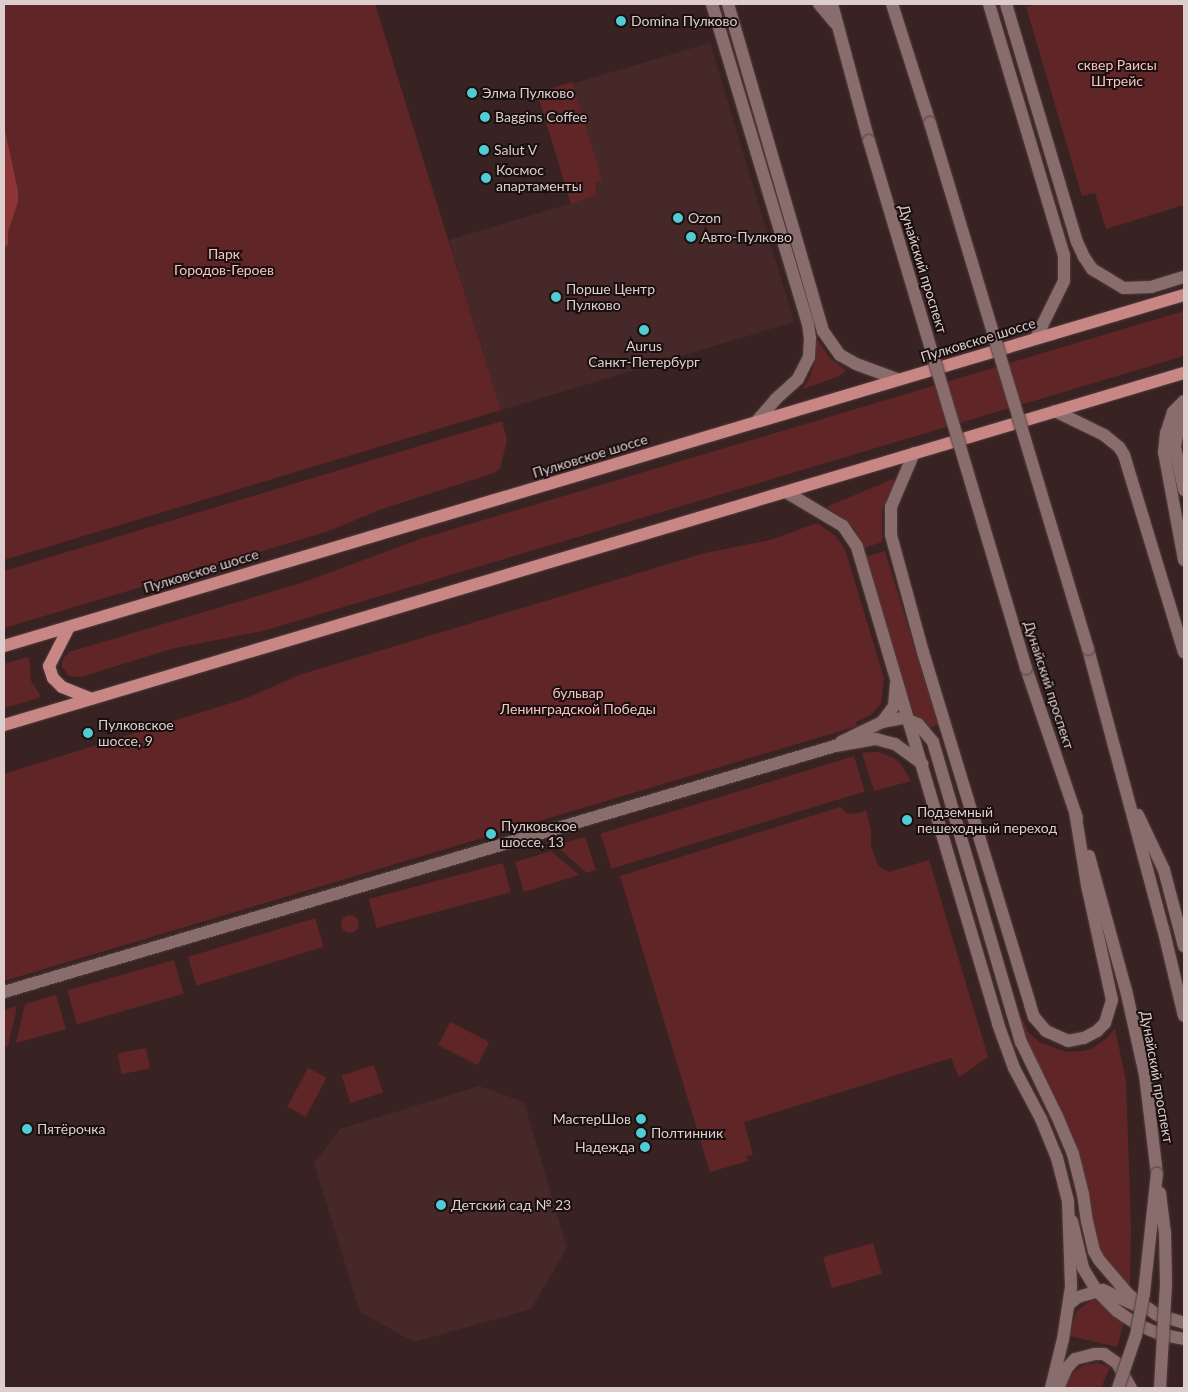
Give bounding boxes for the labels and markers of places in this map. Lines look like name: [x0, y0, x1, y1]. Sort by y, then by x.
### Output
place label: Domina Пулково: [631, 13, 737, 29]
marker: Domina Пулково: [615, 15, 627, 27]
place label: Элма Пулково: [482, 85, 574, 101]
marker: Элма Пулково: [466, 87, 478, 99]
place label: Baggins Coffee: [495, 109, 587, 125]
marker: Baggins Coffee: [479, 111, 491, 123]
place label: Salut V: [494, 142, 538, 158]
marker: Salut V: [478, 144, 490, 156]
place label: Космос апартаменты: [496, 162, 582, 194]
marker: Космос апартаменты: [480, 172, 492, 184]
place label: Ozon: [688, 210, 721, 226]
marker: Ozon: [672, 212, 684, 224]
place label: Авто-Пулково: [701, 229, 792, 245]
marker: Авто-Пулково: [685, 231, 697, 243]
place label: Порше Центр Пулково: [566, 281, 655, 314]
marker: Порше Центр Пулково: [550, 291, 562, 303]
marker: Aurus Санкт-Петербург: [638, 324, 650, 336]
place label: Aurus Санкт-Петербург: [588, 338, 700, 371]
place label: Пулковское шоссе, 9: [98, 717, 174, 750]
marker: Пулковское шоссе, 9: [82, 727, 94, 739]
place label: Подземный пешеходный переход: [917, 804, 1057, 836]
marker: Подземный пешеходный переход: [901, 814, 913, 826]
place label: Пулковское шоссе, 13: [501, 818, 577, 850]
marker: Пулковское шоссе, 13: [485, 828, 497, 840]
place label: МастерШов: [553, 1111, 631, 1127]
marker: МастерШов: [635, 1113, 647, 1125]
place label: Пятёрочка: [37, 1121, 105, 1137]
marker: Пятёрочка: [21, 1123, 33, 1135]
place label: Полтинник: [651, 1125, 723, 1141]
marker: Полтинник: [635, 1127, 647, 1139]
place label: Надежда: [575, 1139, 635, 1155]
marker: Надежда: [639, 1141, 651, 1153]
place label: Детский сад № 23: [451, 1197, 571, 1213]
marker: Детский сад № 23: [435, 1199, 447, 1211]

